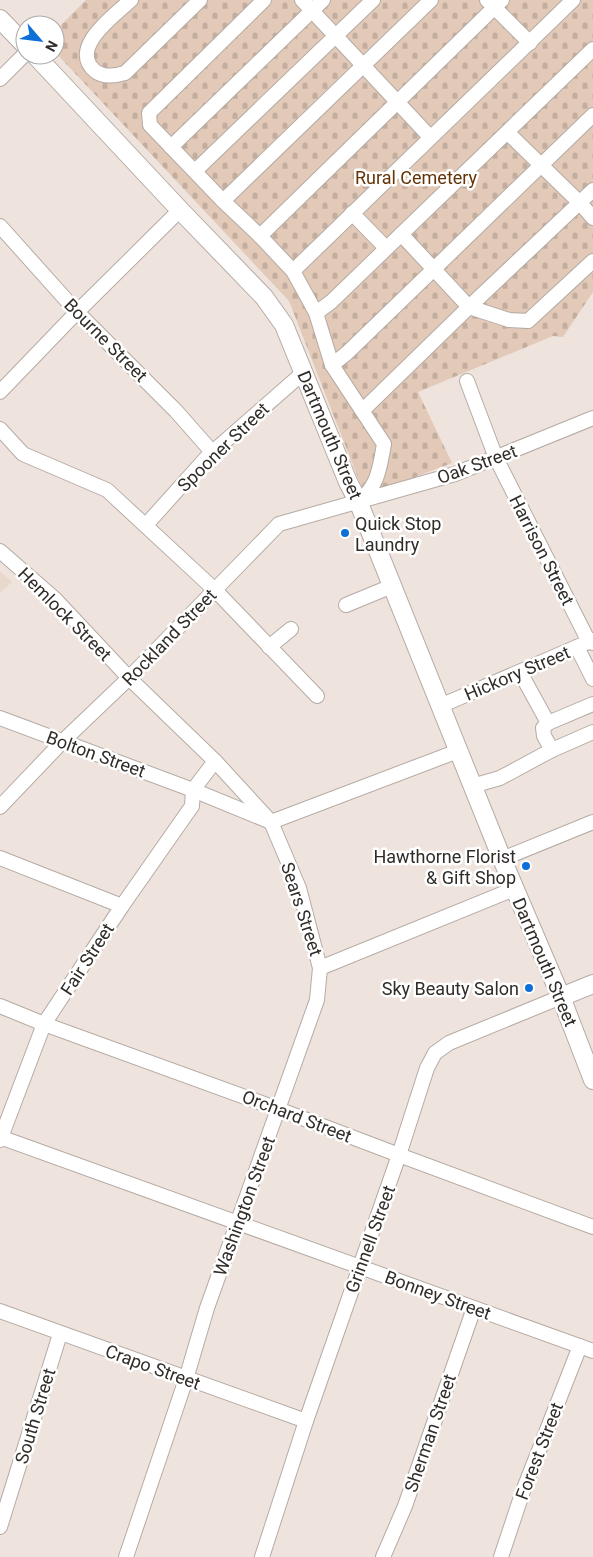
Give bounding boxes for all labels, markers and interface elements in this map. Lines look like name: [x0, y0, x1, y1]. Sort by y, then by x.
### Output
north arrow: [15, 15, 65, 65]
text: N: [42, 38, 61, 54]
park label: Rural Cemetery: [355, 167, 478, 188]
street label: Bourne Street: [60, 294, 152, 386]
street label: Dartmouth Street: [293, 367, 367, 503]
street label: Spooner Street: [173, 398, 273, 496]
street label: Oak Street: [434, 440, 520, 488]
street label: Harrison Street: [505, 491, 579, 609]
place label: Quick Stop Laundry: [355, 513, 441, 555]
marker: Quick Stop Laundry: [339, 527, 351, 539]
street label: Hemlock Street: [14, 563, 116, 665]
street label: Rockland Street: [118, 584, 220, 690]
street label: Hickory Street: [461, 641, 573, 705]
street label: Bolton Street: [44, 726, 148, 782]
place label: Hawthorne Florist & Gift Shop: [373, 846, 516, 888]
street label: Sears Street: [277, 859, 327, 959]
marker: Hawthorne Florist & Gift Shop: [520, 860, 532, 872]
street label: Dartmouth Street: [508, 894, 582, 1030]
street label: Fair Street: [56, 919, 118, 999]
place label: Sky Beauty Salon: [382, 978, 519, 999]
marker: Sky Beauty Salon: [523, 982, 535, 994]
street label: Orchard Street: [239, 1086, 355, 1147]
street label: Washington Street: [209, 1133, 279, 1279]
street label: Grinnell Street: [341, 1182, 399, 1296]
street label: Bonney Street: [382, 1266, 494, 1324]
street label: Crapo Street: [103, 1340, 203, 1394]
street label: South Street: [11, 1366, 59, 1466]
street label: Sherman Street: [400, 1371, 460, 1495]
street label: Forest Street: [511, 1399, 567, 1503]

